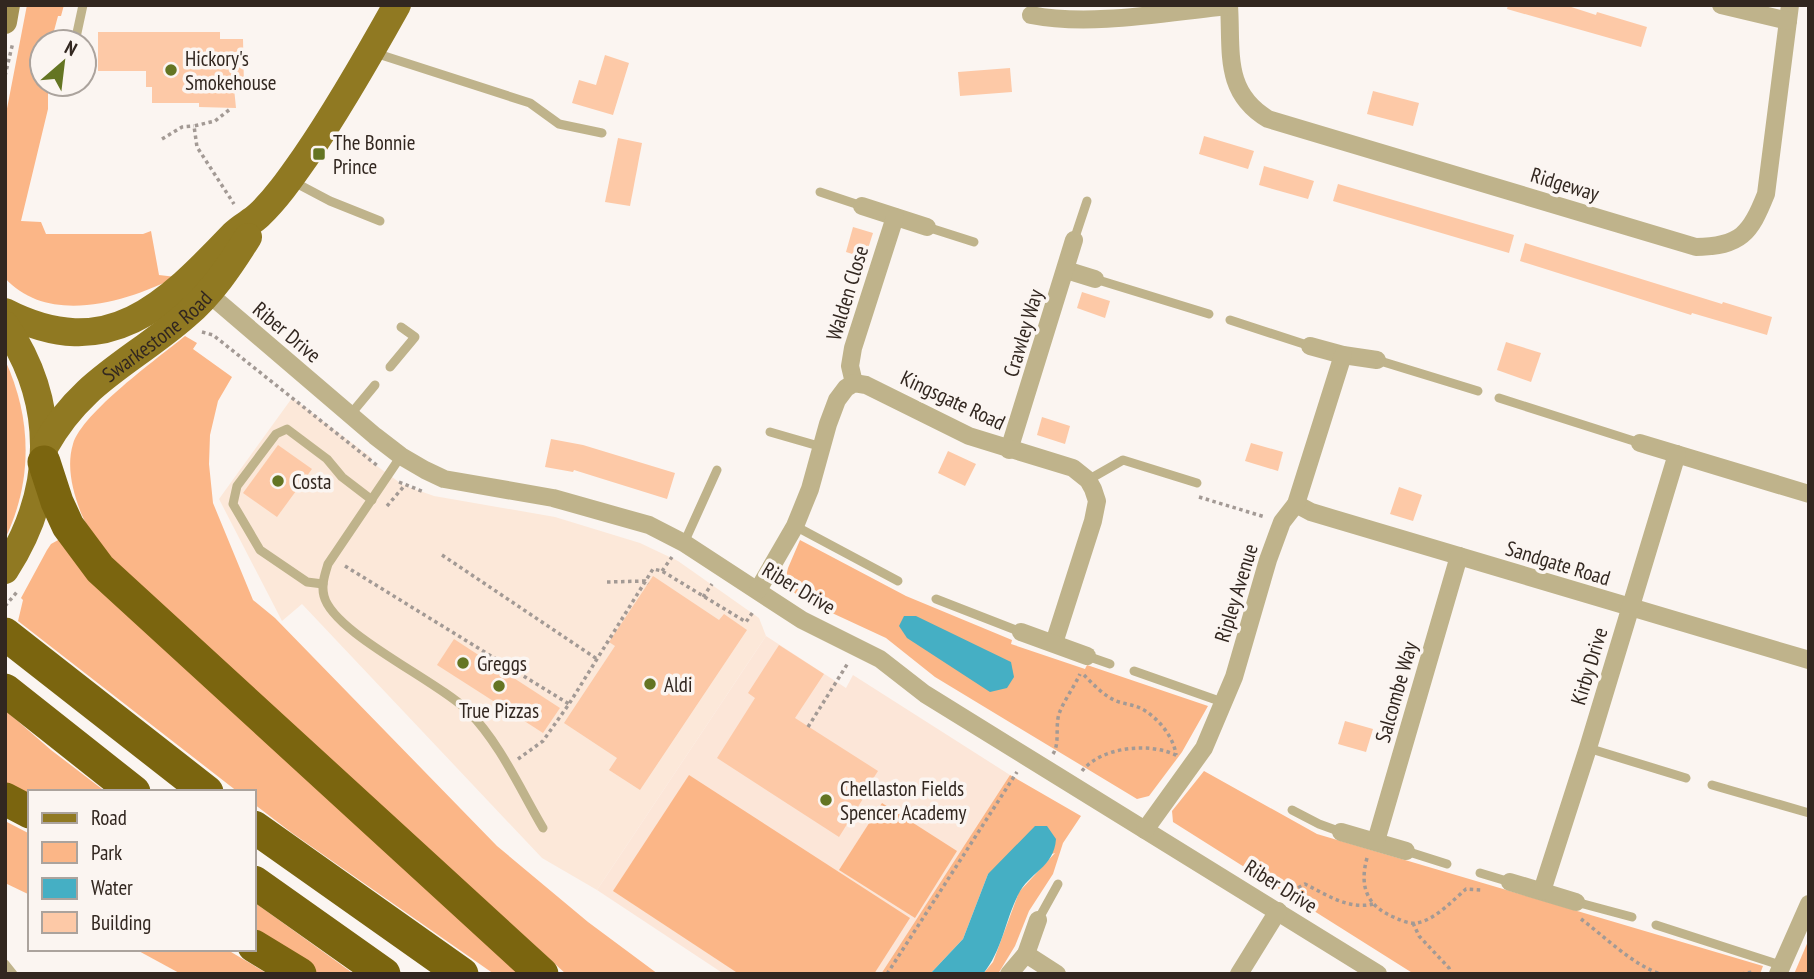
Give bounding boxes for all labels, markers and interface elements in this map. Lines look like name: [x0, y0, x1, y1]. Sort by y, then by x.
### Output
north arrow: [28, 28, 98, 98]
text: N: [61, 35, 81, 61]
place label: Hickory's Smokehouse: [185, 45, 277, 96]
marker: Hickory's Smokehouse: [163, 62, 179, 78]
place label: The Bonnie Prince: [333, 129, 415, 180]
marker: The Bonnie Prince: [311, 146, 327, 162]
street label: Ridgeway: [1528, 161, 1603, 207]
street label: Walden Close: [820, 242, 874, 344]
street label: Swarkestone Road: [96, 285, 217, 388]
street label: Crawley Way: [997, 286, 1049, 380]
street label: Riber Drive: [247, 296, 327, 368]
street label: Kingsgate Road: [896, 364, 1010, 436]
place label: Costa: [292, 468, 331, 495]
marker: Costa: [270, 473, 286, 489]
street label: Sandgate Road: [1503, 534, 1613, 592]
street label: Ripley Avenue: [1208, 541, 1264, 645]
street label: Riber Drive: [757, 556, 841, 620]
street label: Kirby Drive: [1564, 624, 1614, 708]
street label: Salcombe Way: [1369, 638, 1423, 746]
place label: Greggs: [477, 650, 527, 677]
marker: Greggs: [455, 655, 471, 671]
place label: Aldi: [664, 671, 692, 698]
marker: Aldi: [642, 676, 658, 692]
marker: True Pizzas: [491, 678, 507, 694]
place label: True Pizzas: [459, 697, 539, 724]
place label: Chellaston Fields Spencer Academy: [840, 775, 966, 826]
legend: [28, 790, 256, 951]
marker: Chellaston Fields Spencer Academy: [818, 792, 834, 808]
text: Road: [91, 804, 127, 831]
text: Park: [91, 839, 122, 866]
street label: Riber Drive: [1240, 853, 1322, 919]
text: Water: [91, 874, 133, 901]
text: Building: [91, 909, 151, 936]

